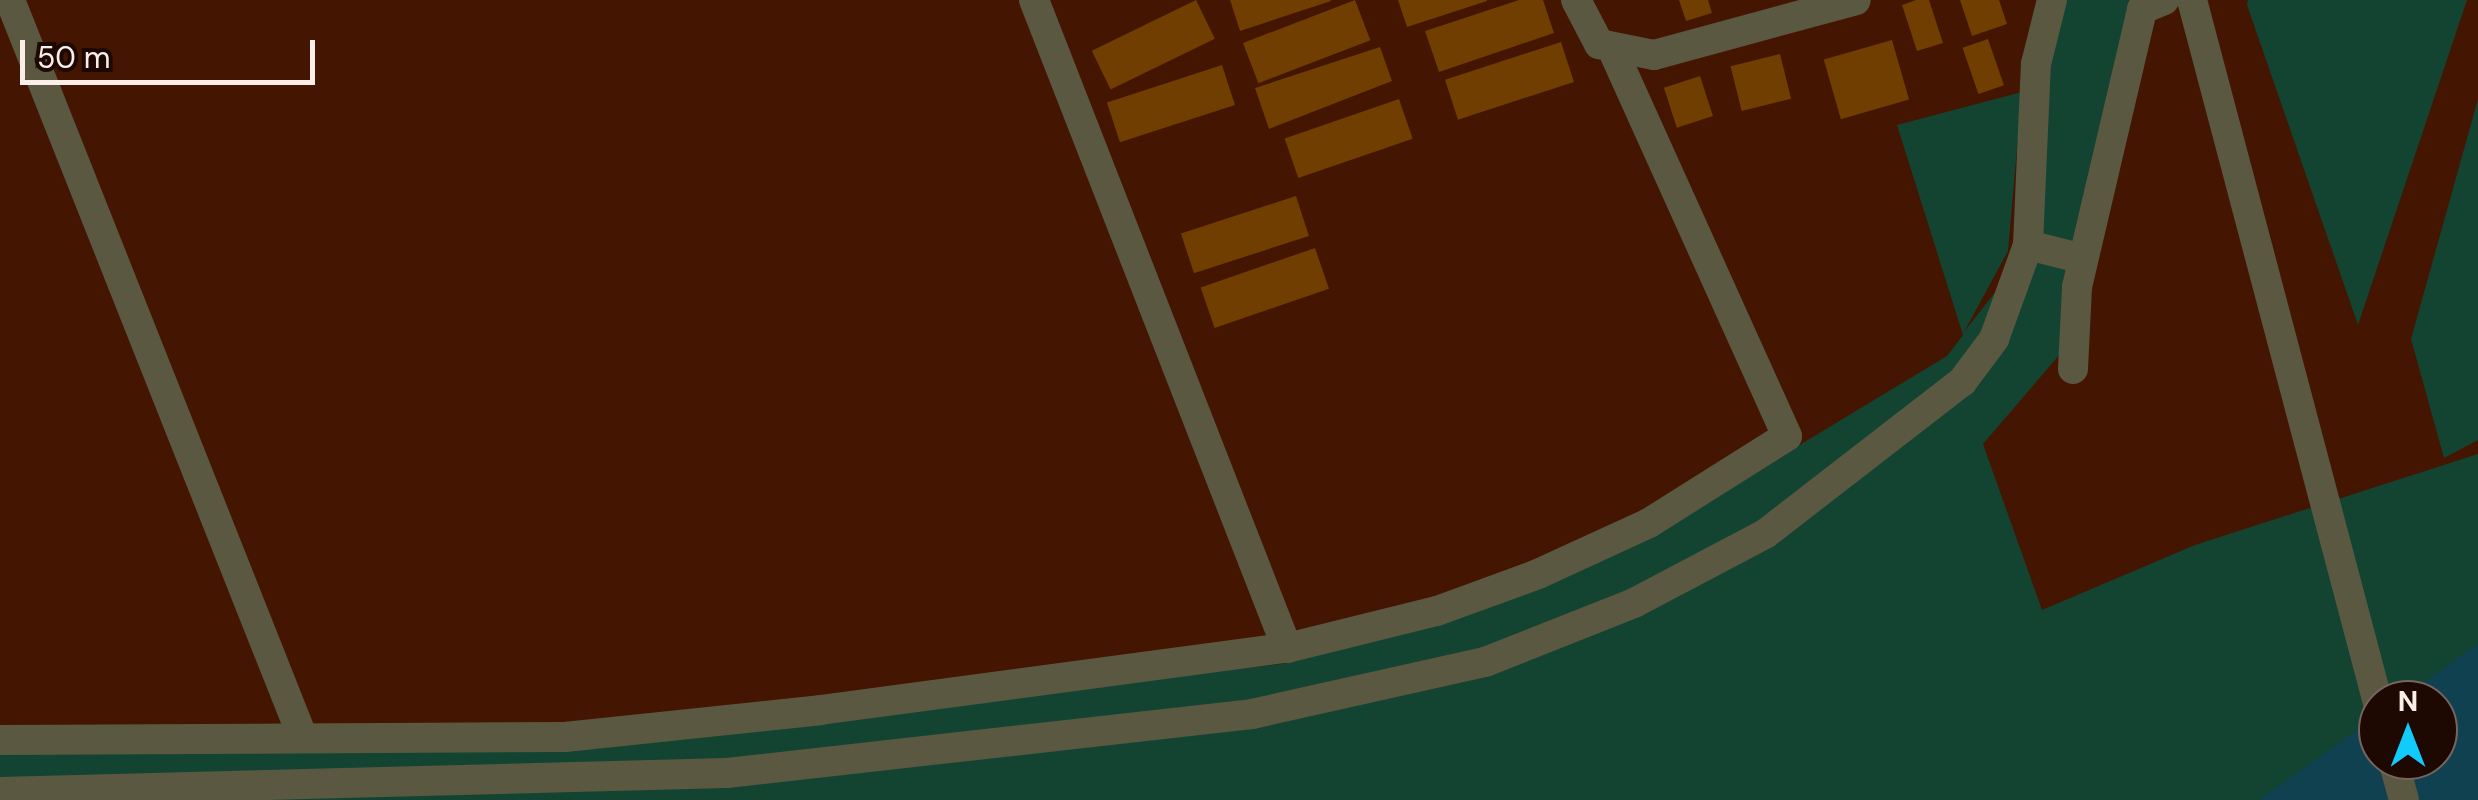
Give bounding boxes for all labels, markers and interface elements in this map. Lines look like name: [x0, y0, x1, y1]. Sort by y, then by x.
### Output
scale bar: [25, 20, 320, 82]
text: 50 m: [37, 38, 111, 77]
north arrow: [2358, 680, 2458, 780]
text: N: [2398, 683, 2418, 720]

